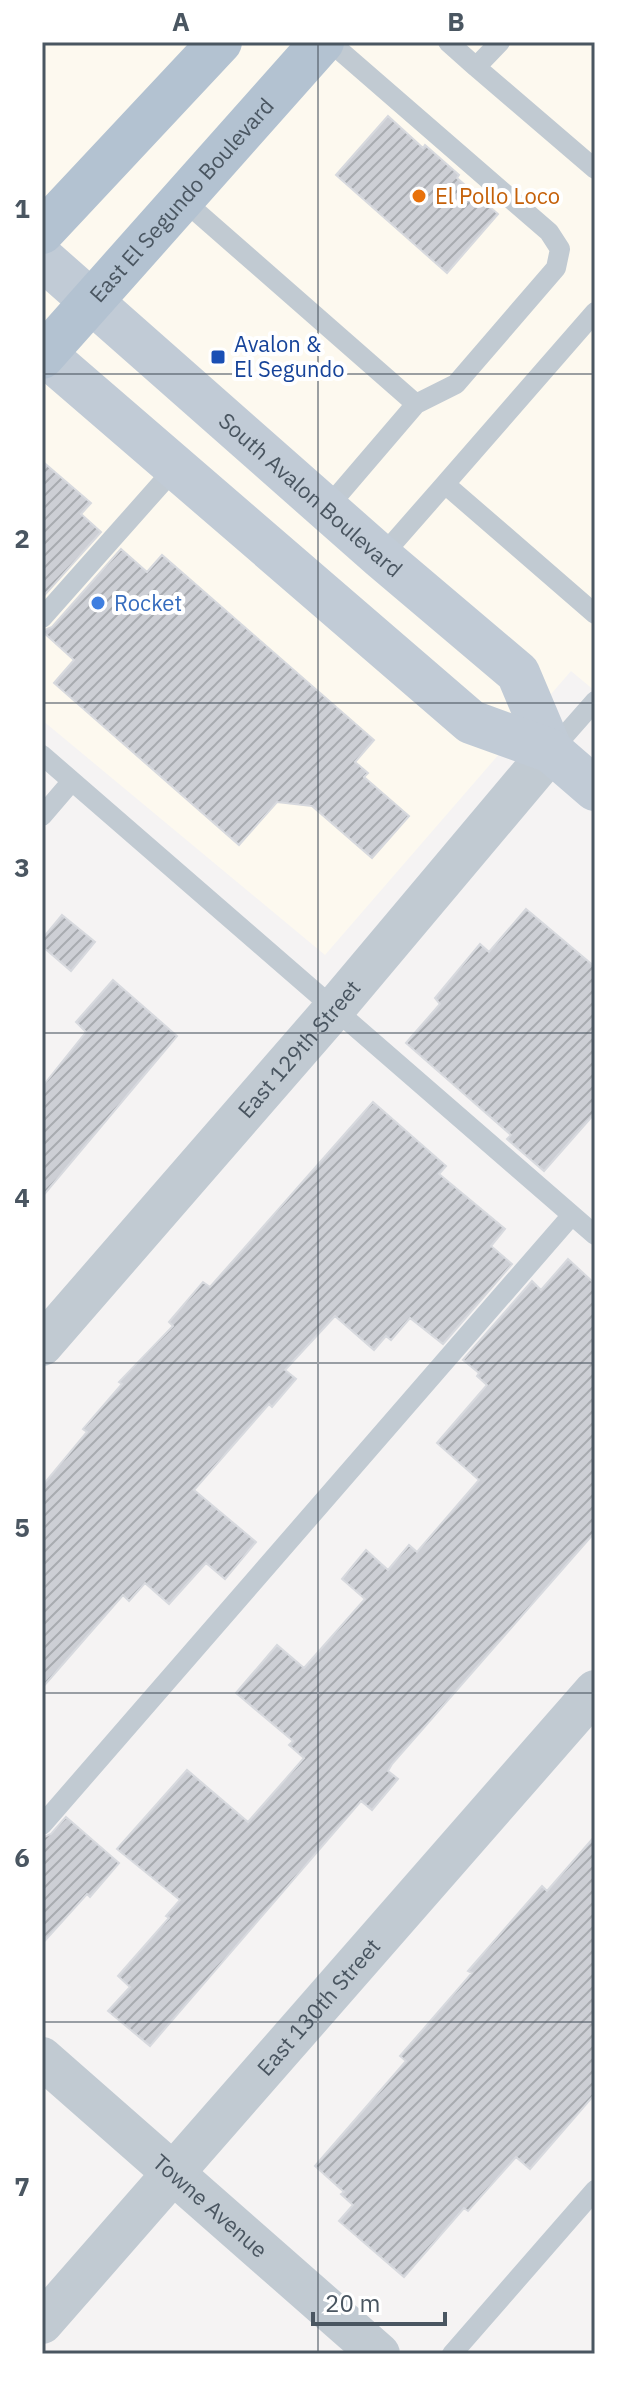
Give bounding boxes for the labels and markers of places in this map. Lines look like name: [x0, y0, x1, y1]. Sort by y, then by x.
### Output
place label: El Pollo Loco: [435, 181, 560, 210]
marker: El Pollo Loco: [410, 187, 428, 205]
place label: Avalon & El Segundo: [234, 329, 344, 383]
marker: Avalon & El Segundo: [209, 348, 227, 366]
place label: Rocket: [114, 588, 182, 617]
marker: Rocket: [89, 594, 107, 612]

